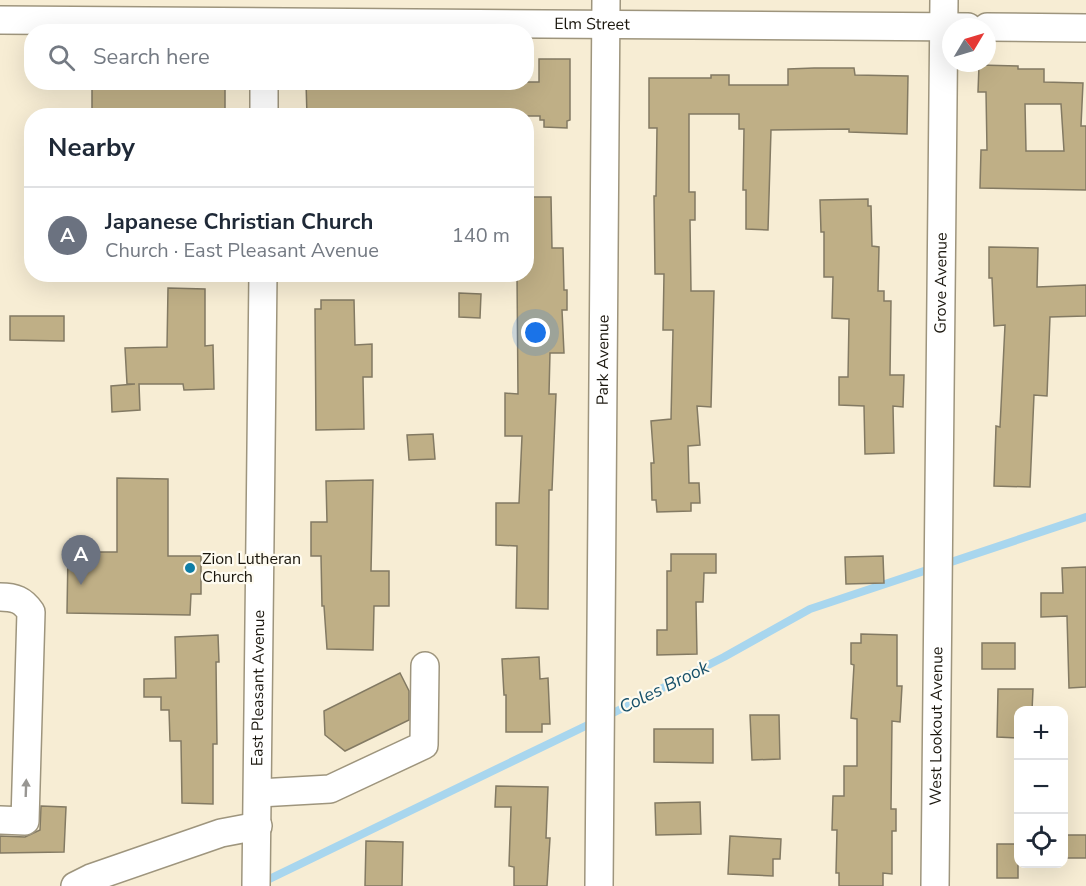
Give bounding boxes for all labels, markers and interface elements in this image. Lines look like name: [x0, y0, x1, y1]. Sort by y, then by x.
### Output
street label: Elm Street: [554, 13, 630, 36]
north arrow: [942, 18, 996, 72]
search box: [24, 24, 534, 90]
icon: search: [45, 41, 78, 74]
text: Search here: [93, 42, 210, 72]
text: Nearby: [48, 130, 135, 165]
text: Japanese Christian Church: [105, 207, 373, 237]
text: A: [60, 222, 75, 249]
text: 140 m: [452, 222, 510, 249]
street label: Grove Avenue: [930, 232, 953, 334]
text: Church · East Pleasant Avenue: [105, 237, 379, 264]
street label: Park Avenue: [592, 315, 615, 405]
your location: [521, 318, 550, 347]
pin: A: [62, 536, 100, 585]
place label: Zion Lutheran Church: [202, 548, 301, 588]
marker: Zion Lutheran Church: [183, 561, 197, 575]
street label: East Pleasant Avenue: [246, 610, 270, 766]
street label: West Lookout Avenue: [925, 646, 948, 806]
water label: Coles Brook: [615, 654, 714, 719]
map controls: [1014, 706, 1068, 868]
button: +: [1014, 706, 1068, 760]
button: −: [1014, 760, 1068, 814]
one-way arrow: [22, 778, 31, 797]
button: locate: [1014, 814, 1068, 868]

